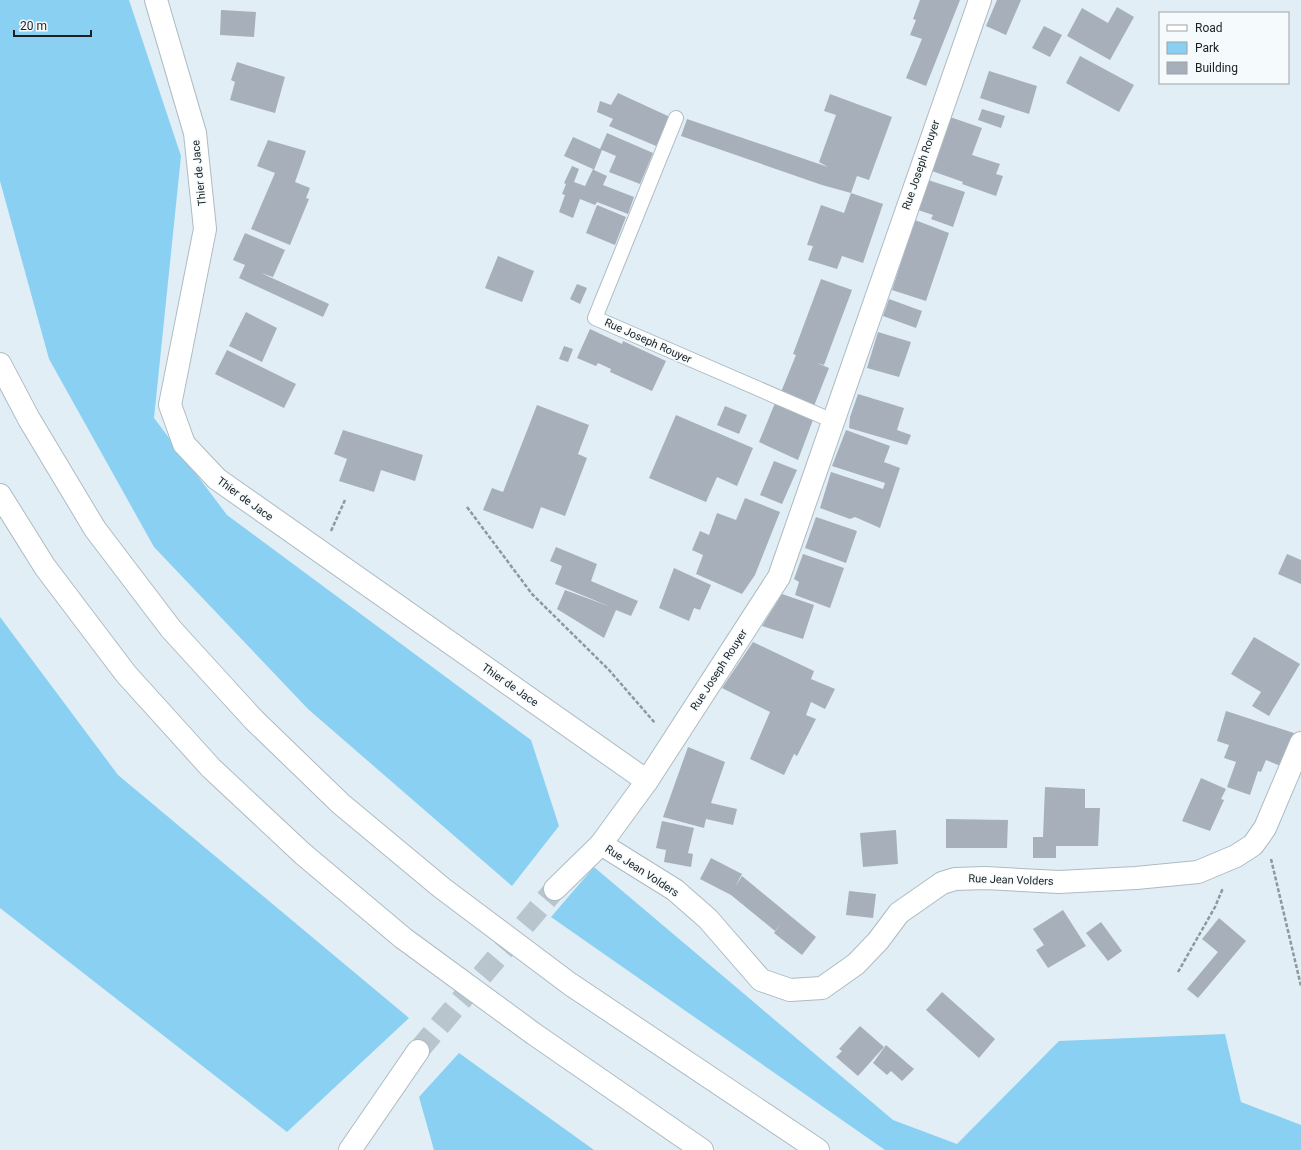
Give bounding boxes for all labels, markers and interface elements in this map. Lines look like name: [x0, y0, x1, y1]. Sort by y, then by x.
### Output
scale bar: [14, 12, 91, 38]
legend: [1159, 12, 1289, 84]
text: 20 m: [20, 19, 47, 33]
text: Road: [1195, 21, 1223, 35]
text: Park: [1195, 41, 1220, 55]
text: Building: [1195, 61, 1238, 75]
street label: Rue Joseph Rouyer: [900, 118, 943, 212]
street label: Thier de Jace: [189, 139, 209, 206]
street label: Rue Joseph Rouyer: [602, 316, 694, 366]
street label: Thier de Jace: [214, 474, 276, 524]
street label: Rue Joseph Rouyer: [688, 627, 750, 713]
street label: Thier de Jace: [479, 661, 541, 709]
street label: Rue Jean Volders: [603, 842, 682, 900]
street label: Rue Jean Volders: [968, 872, 1054, 888]

